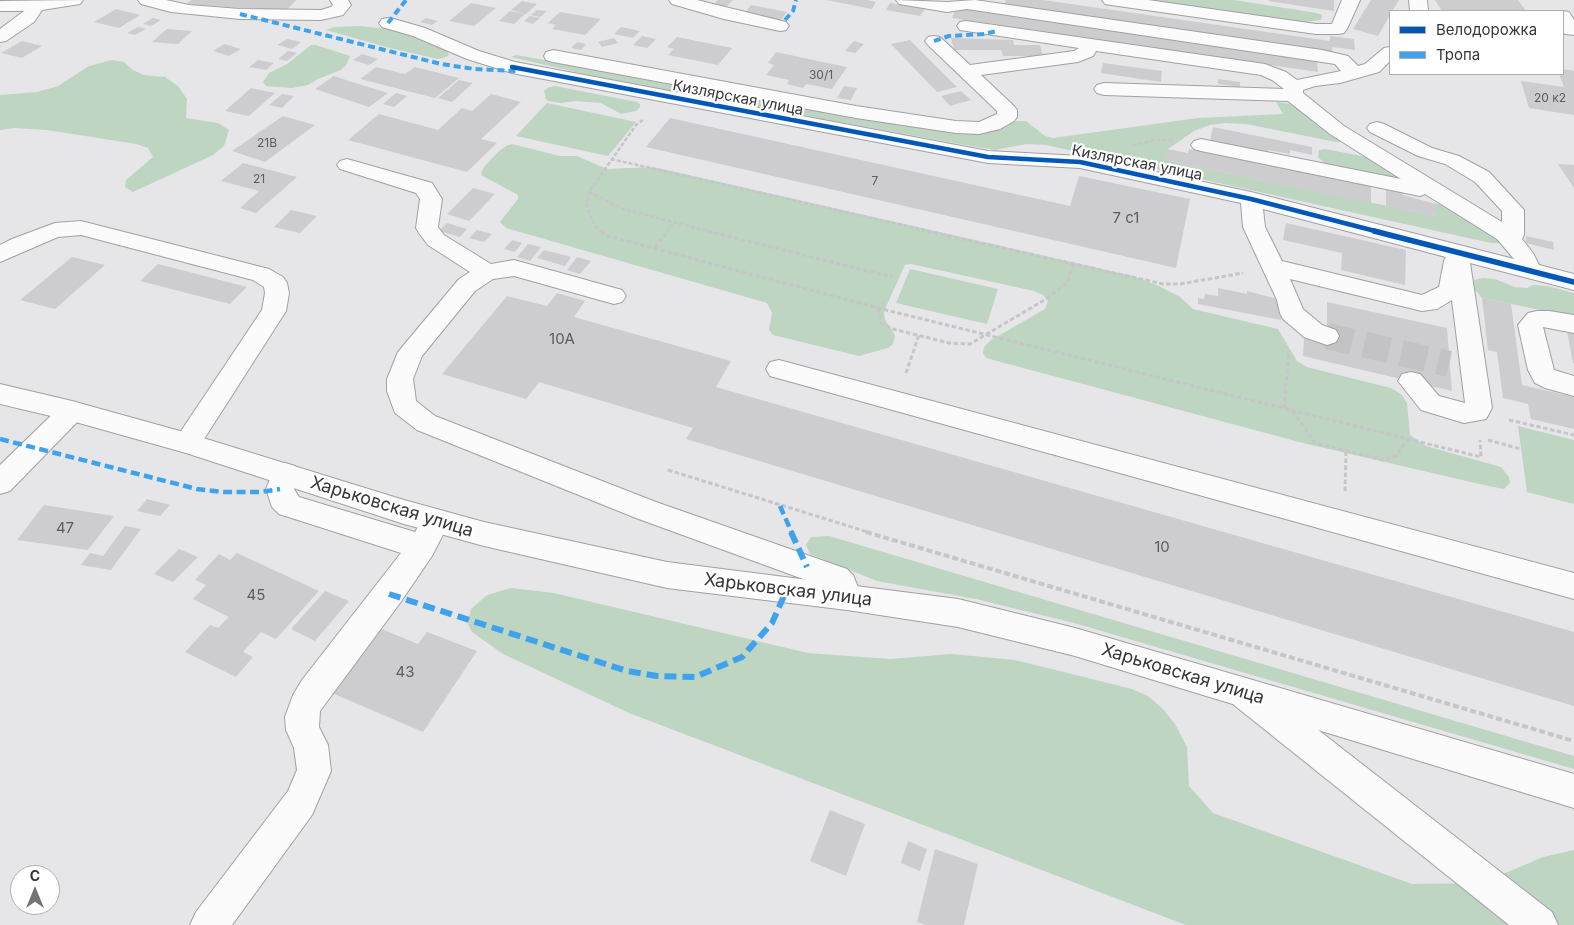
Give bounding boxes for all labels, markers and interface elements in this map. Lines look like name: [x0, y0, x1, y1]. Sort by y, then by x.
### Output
legend: [1389, 10, 1564, 75]
text: Велодорожка: [1436, 20, 1537, 39]
text: Тропа: [1436, 45, 1480, 64]
house number: 30/1: [809, 68, 833, 82]
street label: Кизлярская улица: [671, 76, 805, 120]
house number: 20 к2: [1534, 91, 1566, 105]
house number: 21В: [257, 136, 277, 150]
street label: Кизлярская улица: [1070, 141, 1204, 185]
house number: 21: [253, 172, 265, 186]
house number: 7: [872, 174, 878, 188]
house number: 7 с1: [1113, 209, 1139, 227]
house number: 10А: [549, 330, 575, 348]
street label: Харьковская улица: [308, 472, 476, 542]
house number: 47: [56, 519, 74, 537]
house number: 10: [1154, 538, 1170, 556]
street label: Харьковская улица: [703, 569, 873, 611]
house number: 45: [247, 586, 265, 604]
street label: Харьковская улица: [1099, 639, 1267, 709]
house number: 43: [396, 663, 414, 681]
north arrow: [10, 865, 60, 915]
text: С: [30, 867, 40, 884]

